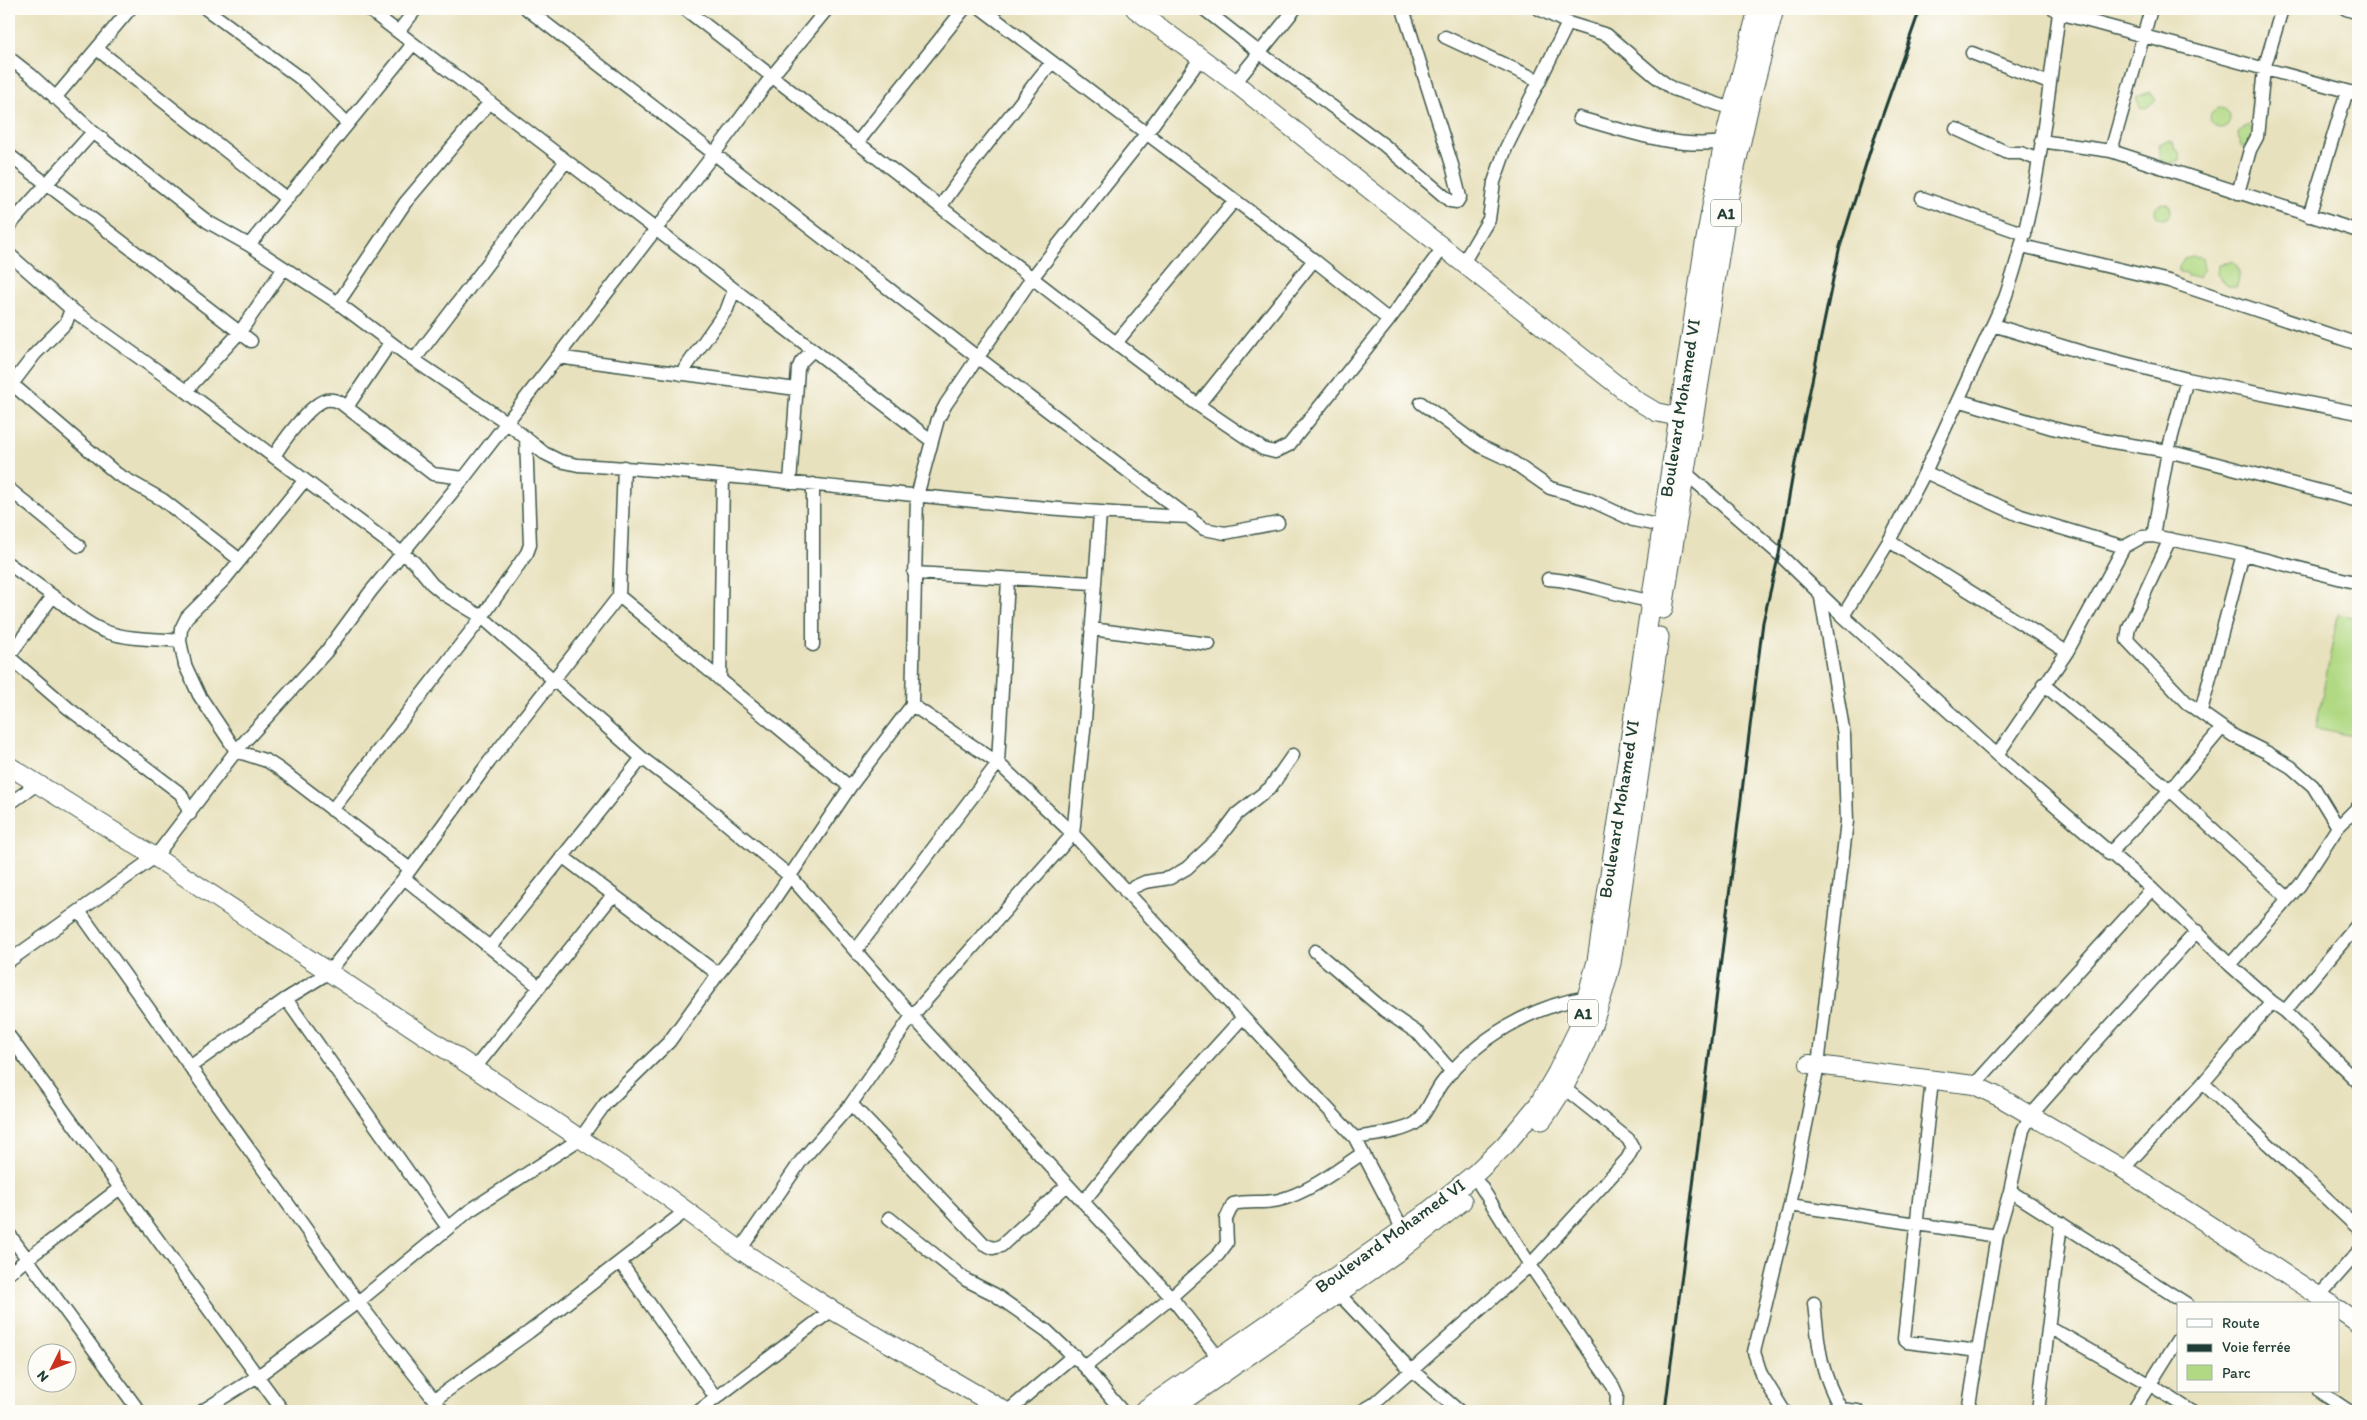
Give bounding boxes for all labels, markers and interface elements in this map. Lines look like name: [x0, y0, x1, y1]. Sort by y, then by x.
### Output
road number: A1: [1711, 200, 1741, 227]
street label: Boulevard Mohamed VI: [1655, 317, 1705, 499]
street label: Boulevard Mohamed VI: [1594, 718, 1644, 900]
road number: A1: [1568, 1000, 1598, 1026]
street label: Boulevard Mohamed VI: [1311, 1174, 1469, 1298]
legend: [2177, 1302, 2340, 1392]
text: Route: [2222, 1314, 2260, 1332]
text: Voie ferrée: [2222, 1338, 2291, 1356]
north arrow: [28, 1342, 78, 1392]
text: Parc: [2222, 1364, 2251, 1382]
text: N: [33, 1367, 52, 1386]

